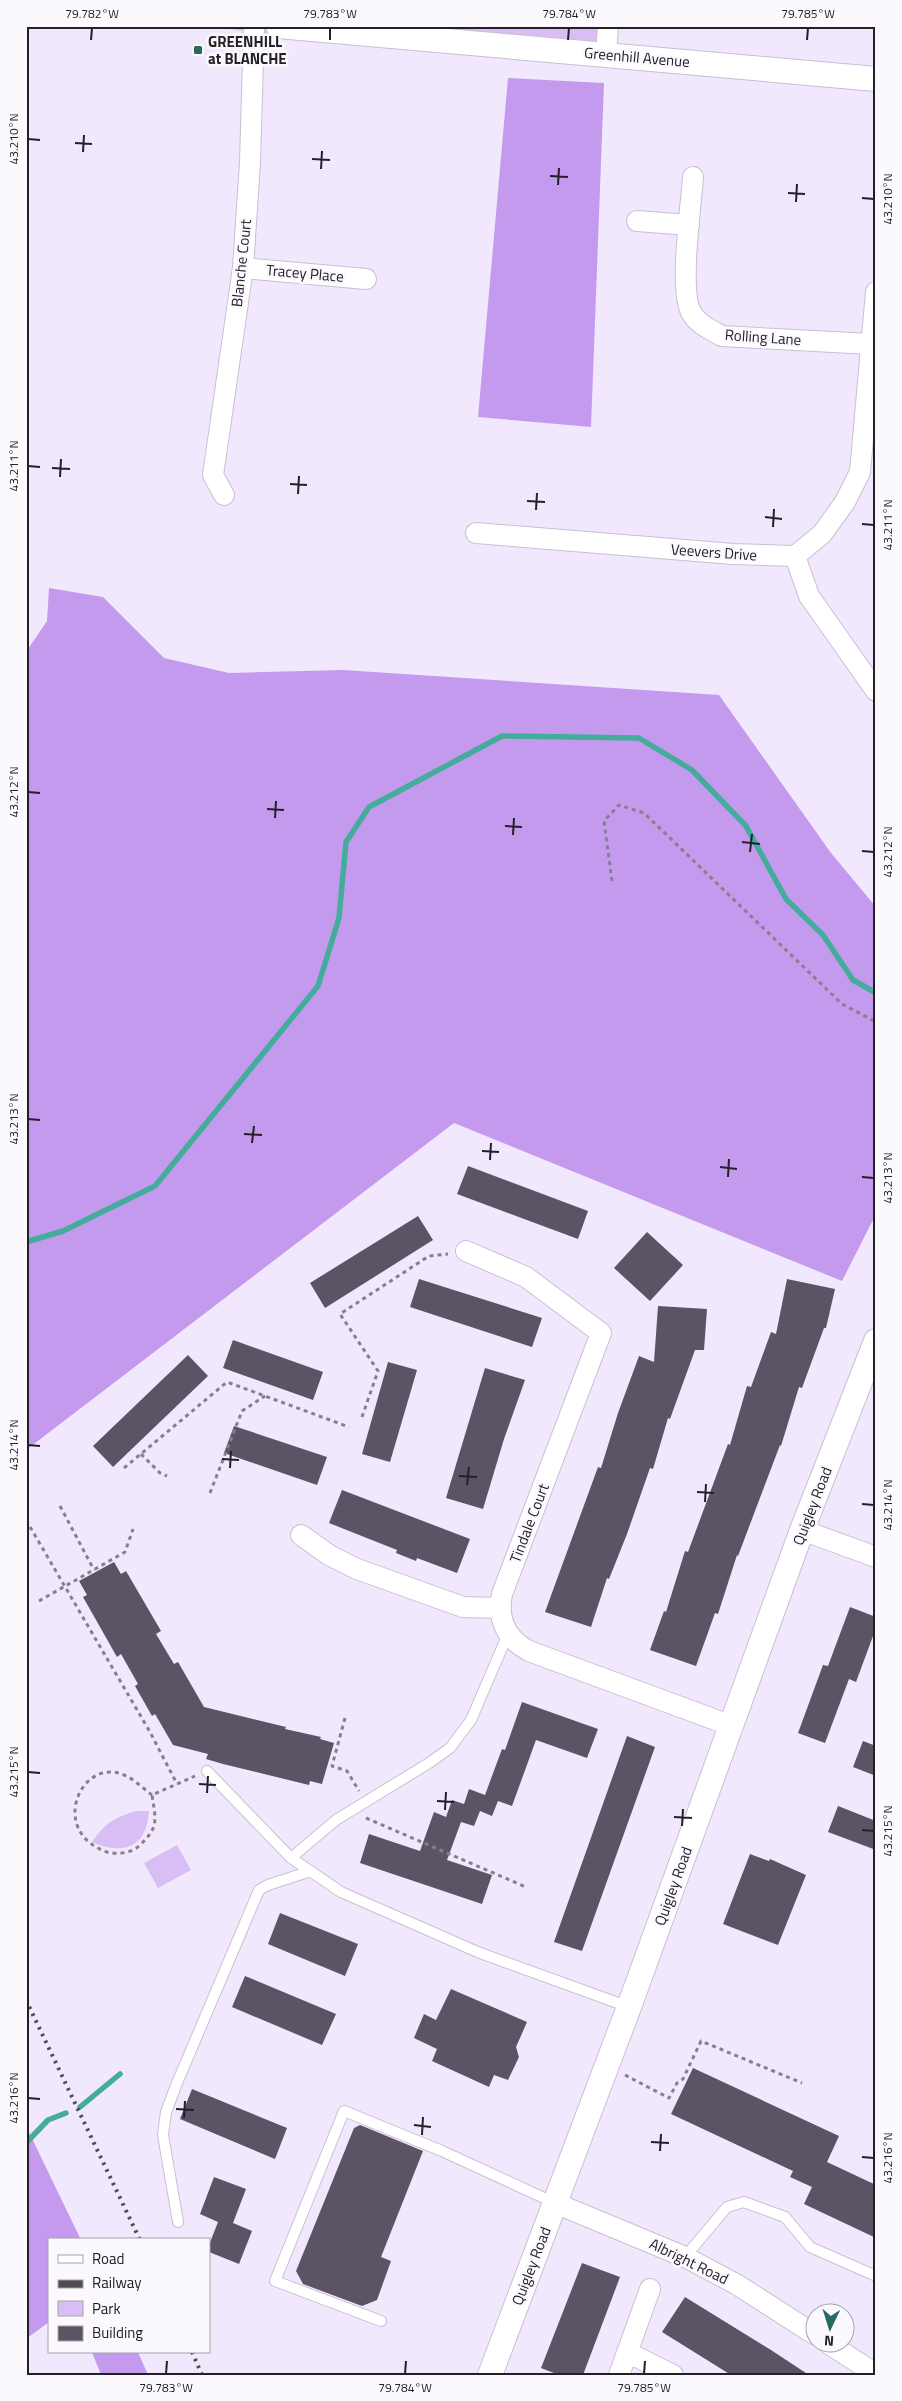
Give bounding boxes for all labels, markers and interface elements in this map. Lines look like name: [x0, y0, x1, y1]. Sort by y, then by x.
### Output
text: 79.782°W: [65, 4, 119, 23]
text: 79.783°W: [303, 4, 357, 23]
text: 79.784°W: [542, 4, 596, 23]
text: 79.785°W: [781, 4, 835, 23]
place label: GREENHILL at BLANCHE: [208, 30, 287, 70]
street label: Greenhill Avenue: [583, 41, 691, 73]
marker: GREENHILL at BLANCHE: [192, 44, 204, 56]
text: 43.210°N: [4, 113, 23, 165]
text: 43.210°N: [878, 173, 897, 225]
street label: Blanche Court: [225, 217, 257, 308]
street label: Tracey Place: [265, 258, 345, 288]
street label: Rolling Lane: [724, 323, 802, 351]
text: 43.211°N: [4, 440, 23, 492]
text: 43.211°N: [878, 499, 897, 551]
street label: Veevers Drive: [670, 538, 758, 566]
text: 43.212°N: [4, 766, 23, 818]
text: 43.212°N: [878, 826, 897, 878]
text: 43.213°N: [4, 1093, 23, 1145]
text: 43.213°N: [878, 1152, 897, 1204]
text: 43.214°N: [4, 1419, 23, 1471]
street label: Quigley Road: [786, 1463, 838, 1549]
street label: Tindale Court: [503, 1479, 555, 1566]
text: 43.214°N: [878, 1479, 897, 1531]
text: 43.215°N: [4, 1746, 23, 1798]
text: 43.215°N: [878, 1805, 897, 1857]
street label: Quigley Road: [648, 1843, 698, 1929]
text: 43.216°N: [4, 2072, 23, 2124]
text: 43.216°N: [878, 2132, 897, 2184]
street label: Quigley Road: [505, 2223, 557, 2309]
street label: Albright Road: [646, 2232, 732, 2290]
legend: [48, 2238, 210, 2354]
text: Road: [92, 2247, 124, 2270]
text: Railway: [92, 2271, 142, 2294]
text: Park: [92, 2297, 121, 2320]
north arrow: [804, 2304, 854, 2354]
text: Building: [92, 2321, 143, 2344]
text: N: [823, 2331, 835, 2352]
text: 79.783°W: [139, 2378, 193, 2397]
text: 79.784°W: [378, 2378, 432, 2397]
text: 79.785°W: [617, 2378, 671, 2397]

